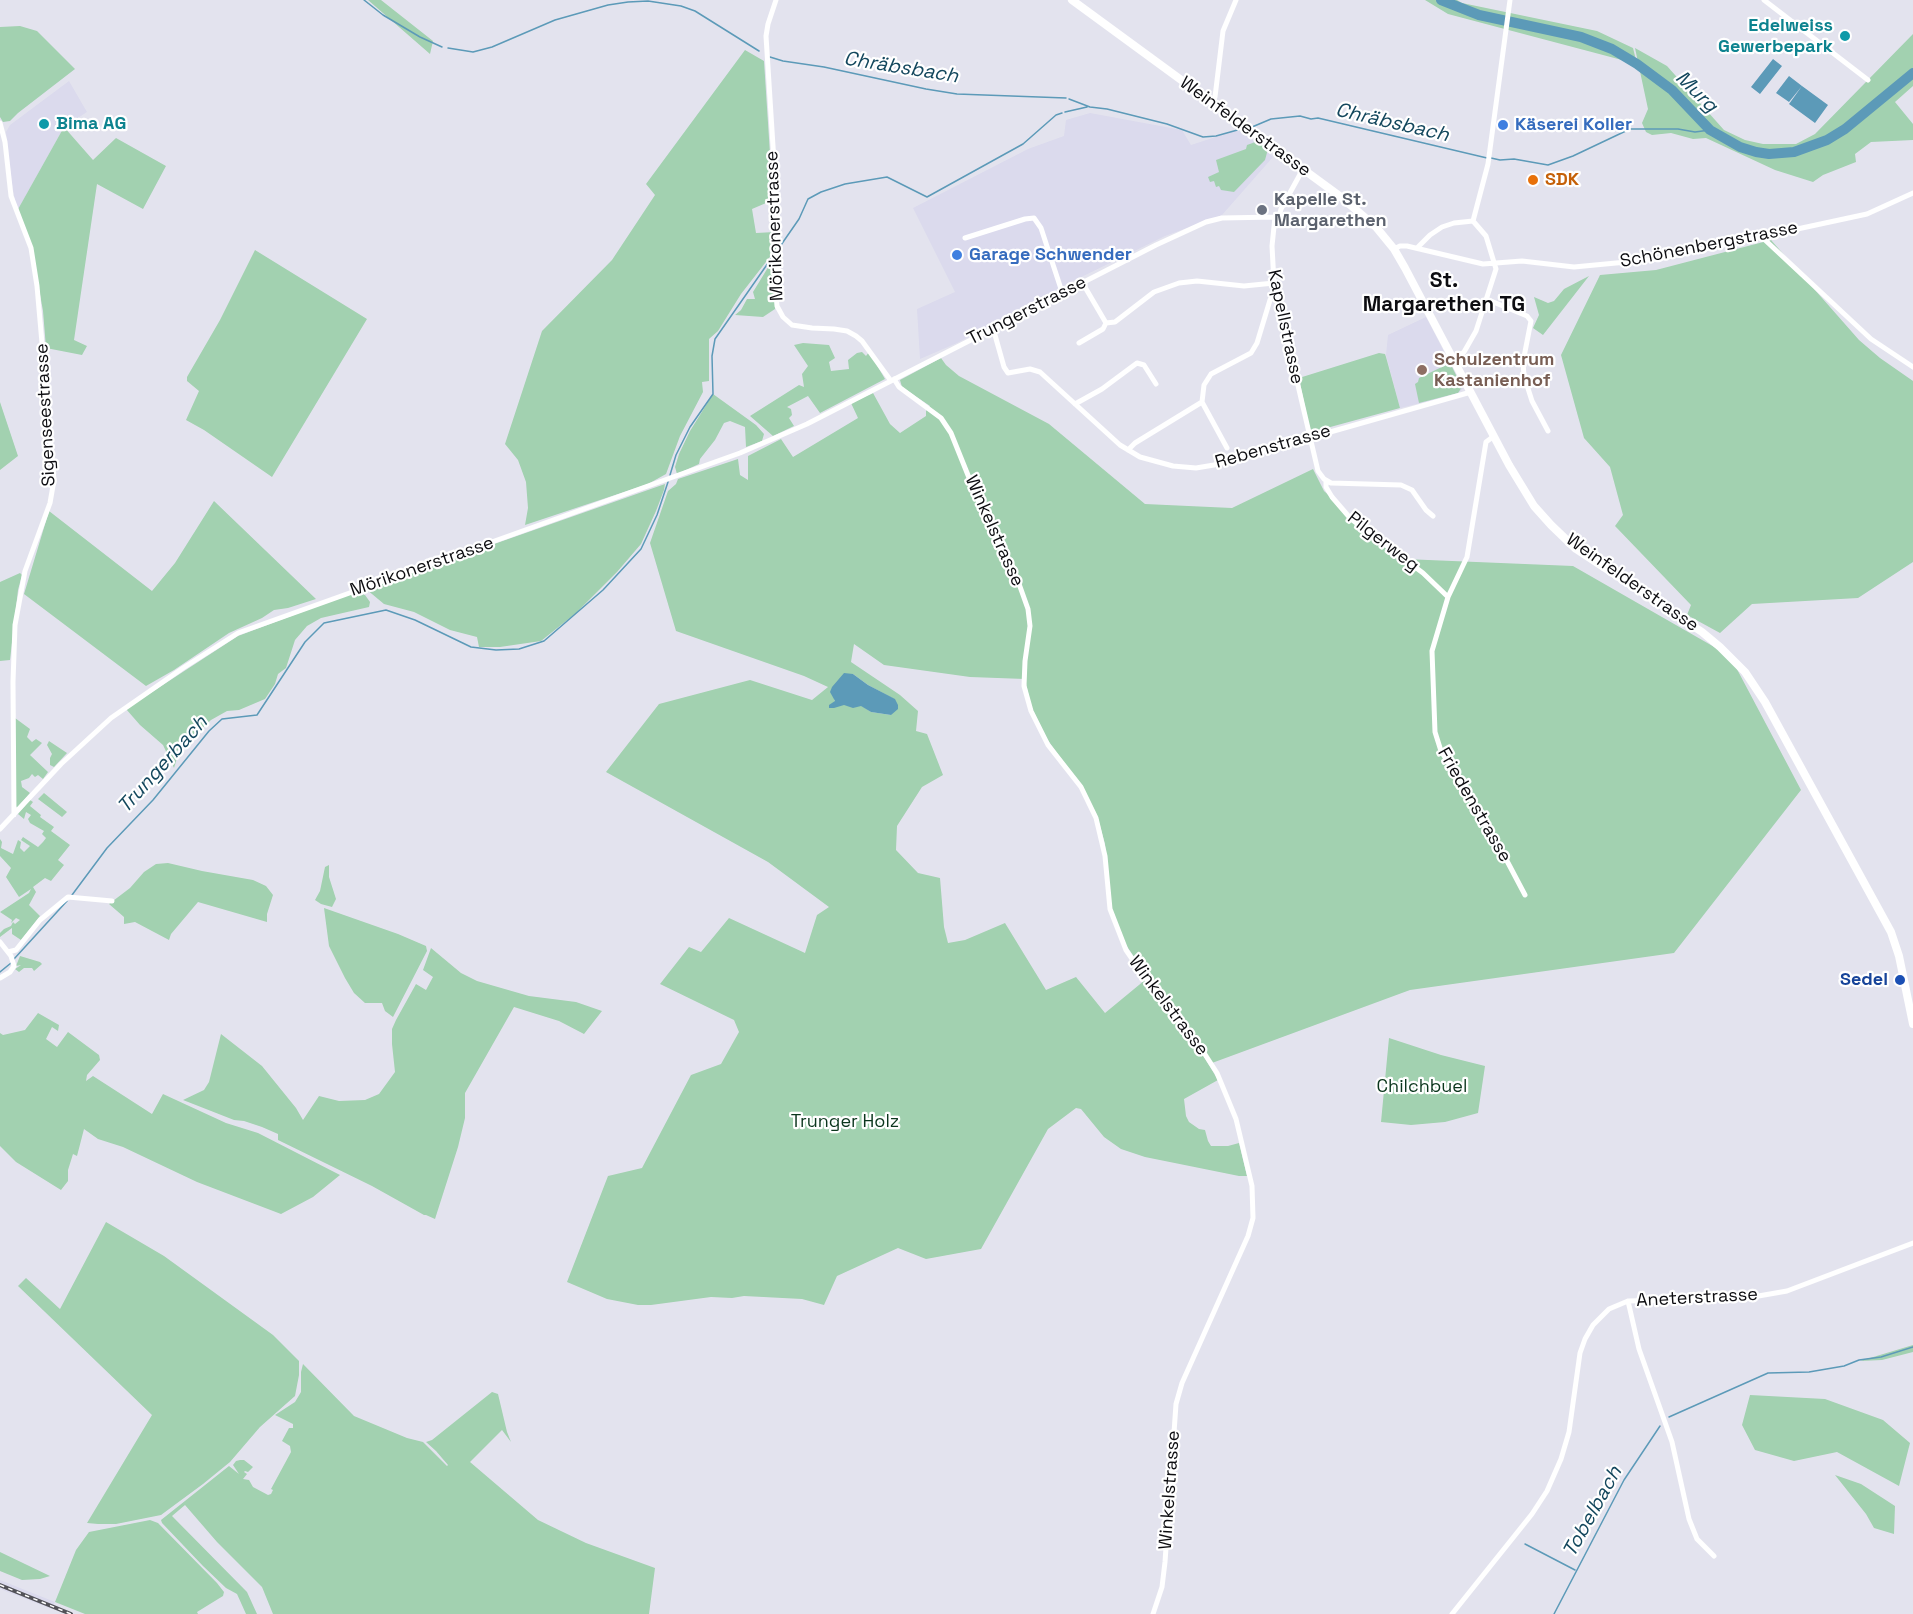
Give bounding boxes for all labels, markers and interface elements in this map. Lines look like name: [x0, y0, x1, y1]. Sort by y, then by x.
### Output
place label: Edelweiss Gewerbepark: [1718, 15, 1833, 57]
marker: Edelweiss Gewerbepark: [1838, 29, 1852, 43]
water label: Chräbsbach: [842, 47, 960, 89]
water label: Murg: [1670, 66, 1722, 118]
street label: Weinfelderstrasse: [1175, 72, 1315, 182]
water label: Chräbsbach: [1333, 98, 1451, 148]
place label: Bima AG: [56, 113, 126, 135]
place label: Käserei Koller: [1515, 114, 1632, 136]
marker: Bima AG: [37, 117, 51, 131]
marker: Käserei Koller: [1496, 118, 1510, 132]
street label: Mörikonerstrasse: [762, 150, 788, 302]
place label: SDK: [1545, 169, 1579, 191]
marker: SDK: [1526, 173, 1540, 187]
place label: Kapelle St. Margarethen: [1274, 189, 1387, 232]
marker: Kapelle St. Margarethen: [1255, 203, 1269, 217]
street label: Schönenbergstrasse: [1618, 217, 1800, 273]
place label: Garage Schwender: [969, 244, 1132, 266]
marker: Garage Schwender: [950, 248, 964, 262]
street label: Kapellstrasse: [1262, 268, 1308, 386]
district label: St. Margarethen TG: [1363, 268, 1525, 318]
street label: Trungerstrasse: [964, 272, 1090, 350]
street label: Sigenseestrasse: [31, 343, 61, 487]
place label: Schulzentrum Kastanienhof: [1434, 349, 1554, 392]
marker: Schulzentrum Kastanienhof: [1415, 363, 1429, 377]
street label: Rebenstrasse: [1213, 420, 1333, 474]
street label: Winkelstrasse: [960, 472, 1028, 590]
street label: Pilgerweg: [1343, 507, 1423, 577]
street label: Weinfelderstrasse: [1562, 529, 1702, 637]
street label: Mörikonerstrasse: [347, 532, 497, 602]
water label: Trungerbach: [113, 711, 213, 819]
street label: Friedenstrasse: [1432, 744, 1516, 866]
street label: Winkelstrasse: [1123, 952, 1213, 1060]
place label: Sedel: [1840, 969, 1888, 991]
marker: Sedel: [1893, 973, 1907, 987]
park label: Chilchbuel: [1377, 1076, 1467, 1098]
park label: Trunger Holz: [791, 1111, 899, 1133]
street label: Aneterstrasse: [1636, 1284, 1758, 1312]
street label: Winkelstrasse: [1155, 1430, 1185, 1550]
water label: Tobelbach: [1558, 1462, 1628, 1562]

